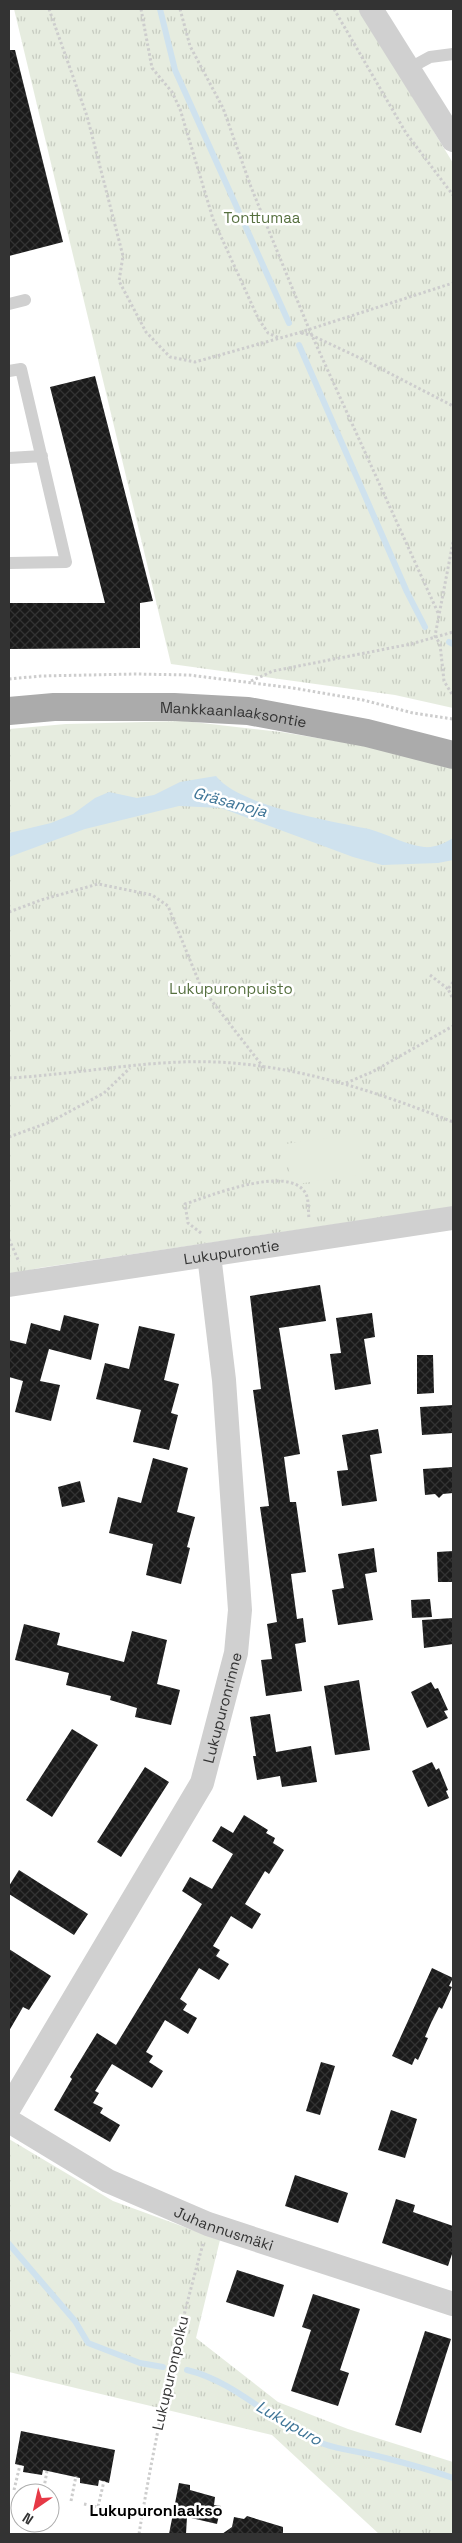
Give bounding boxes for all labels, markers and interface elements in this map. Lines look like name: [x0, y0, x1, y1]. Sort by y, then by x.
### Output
park label: Tonttumaa: [224, 208, 301, 227]
street label: Mankkaanlaaksontie: [160, 697, 308, 731]
water label: Gräsanoja: [191, 782, 270, 822]
park label: Lukupuronpuisto: [169, 979, 293, 998]
street label: Lukupurontie: [182, 1235, 281, 1268]
street label: Lukupuronrinne: [198, 1650, 245, 1765]
street label: Juhannusmäki: [171, 2201, 276, 2254]
street label: Lukupuronpolku: [148, 2314, 192, 2432]
water label: Lukupuro: [252, 2396, 327, 2451]
north arrow: [10, 2483, 60, 2533]
district label: Lukupuronlaakso: [90, 2500, 223, 2521]
text: N: [19, 2509, 37, 2529]

